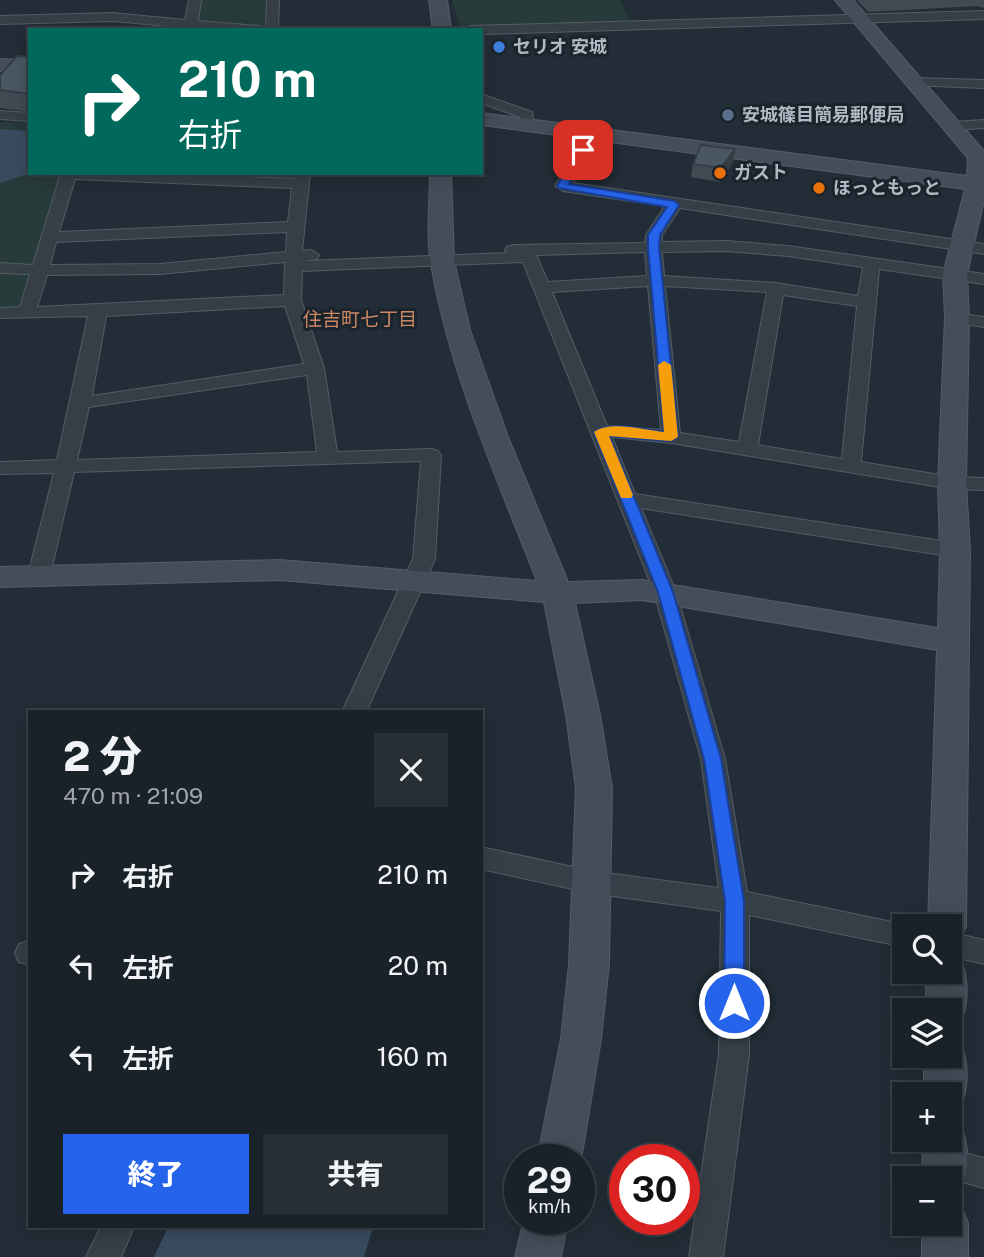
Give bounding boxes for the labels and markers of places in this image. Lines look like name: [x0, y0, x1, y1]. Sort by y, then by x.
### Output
place label: セリオ 安城: [513, 36, 607, 57]
marker: セリオ 安城: [491, 39, 507, 55]
place label: 安城篠目簡易郵便局: [742, 104, 904, 125]
marker: 安城篠目簡易郵便局: [720, 107, 736, 123]
pin: [553, 120, 613, 180]
place label: ガスト: [734, 162, 788, 183]
marker: ガスト: [712, 165, 728, 181]
place label: ほっともっと: [833, 177, 941, 198]
marker: ほっともっと: [811, 180, 827, 196]

